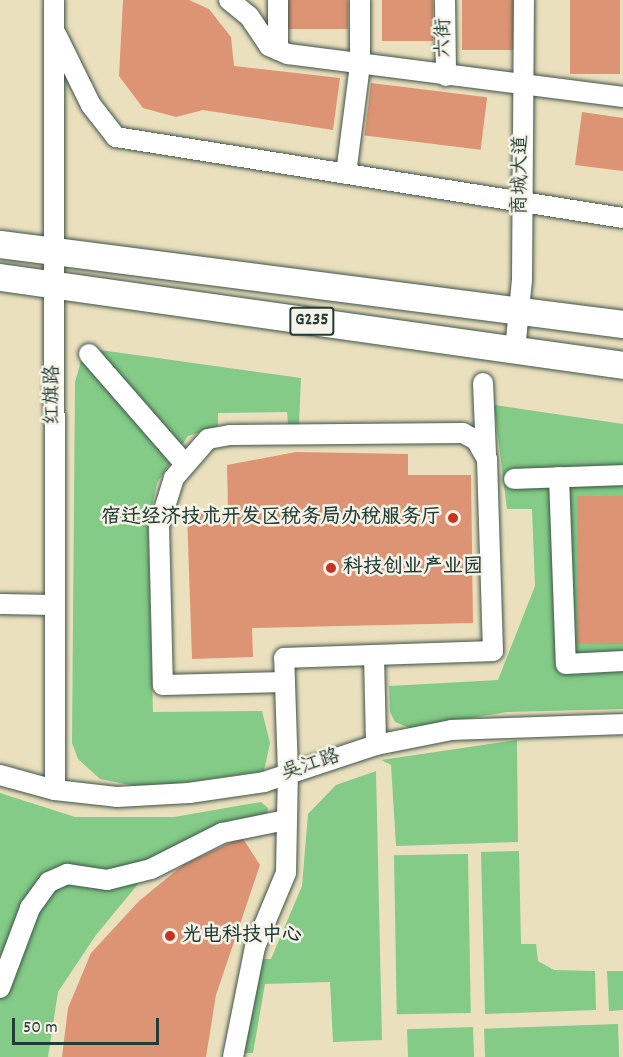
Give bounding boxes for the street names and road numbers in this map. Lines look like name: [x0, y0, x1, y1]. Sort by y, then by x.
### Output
street label: 六街: [433, 18, 457, 58]
street label: 商城大道: [509, 135, 535, 215]
road number: G235: [288, 306, 336, 336]
street label: 红旗路: [42, 365, 66, 425]
street label: 吴江路: [279, 745, 343, 787]

